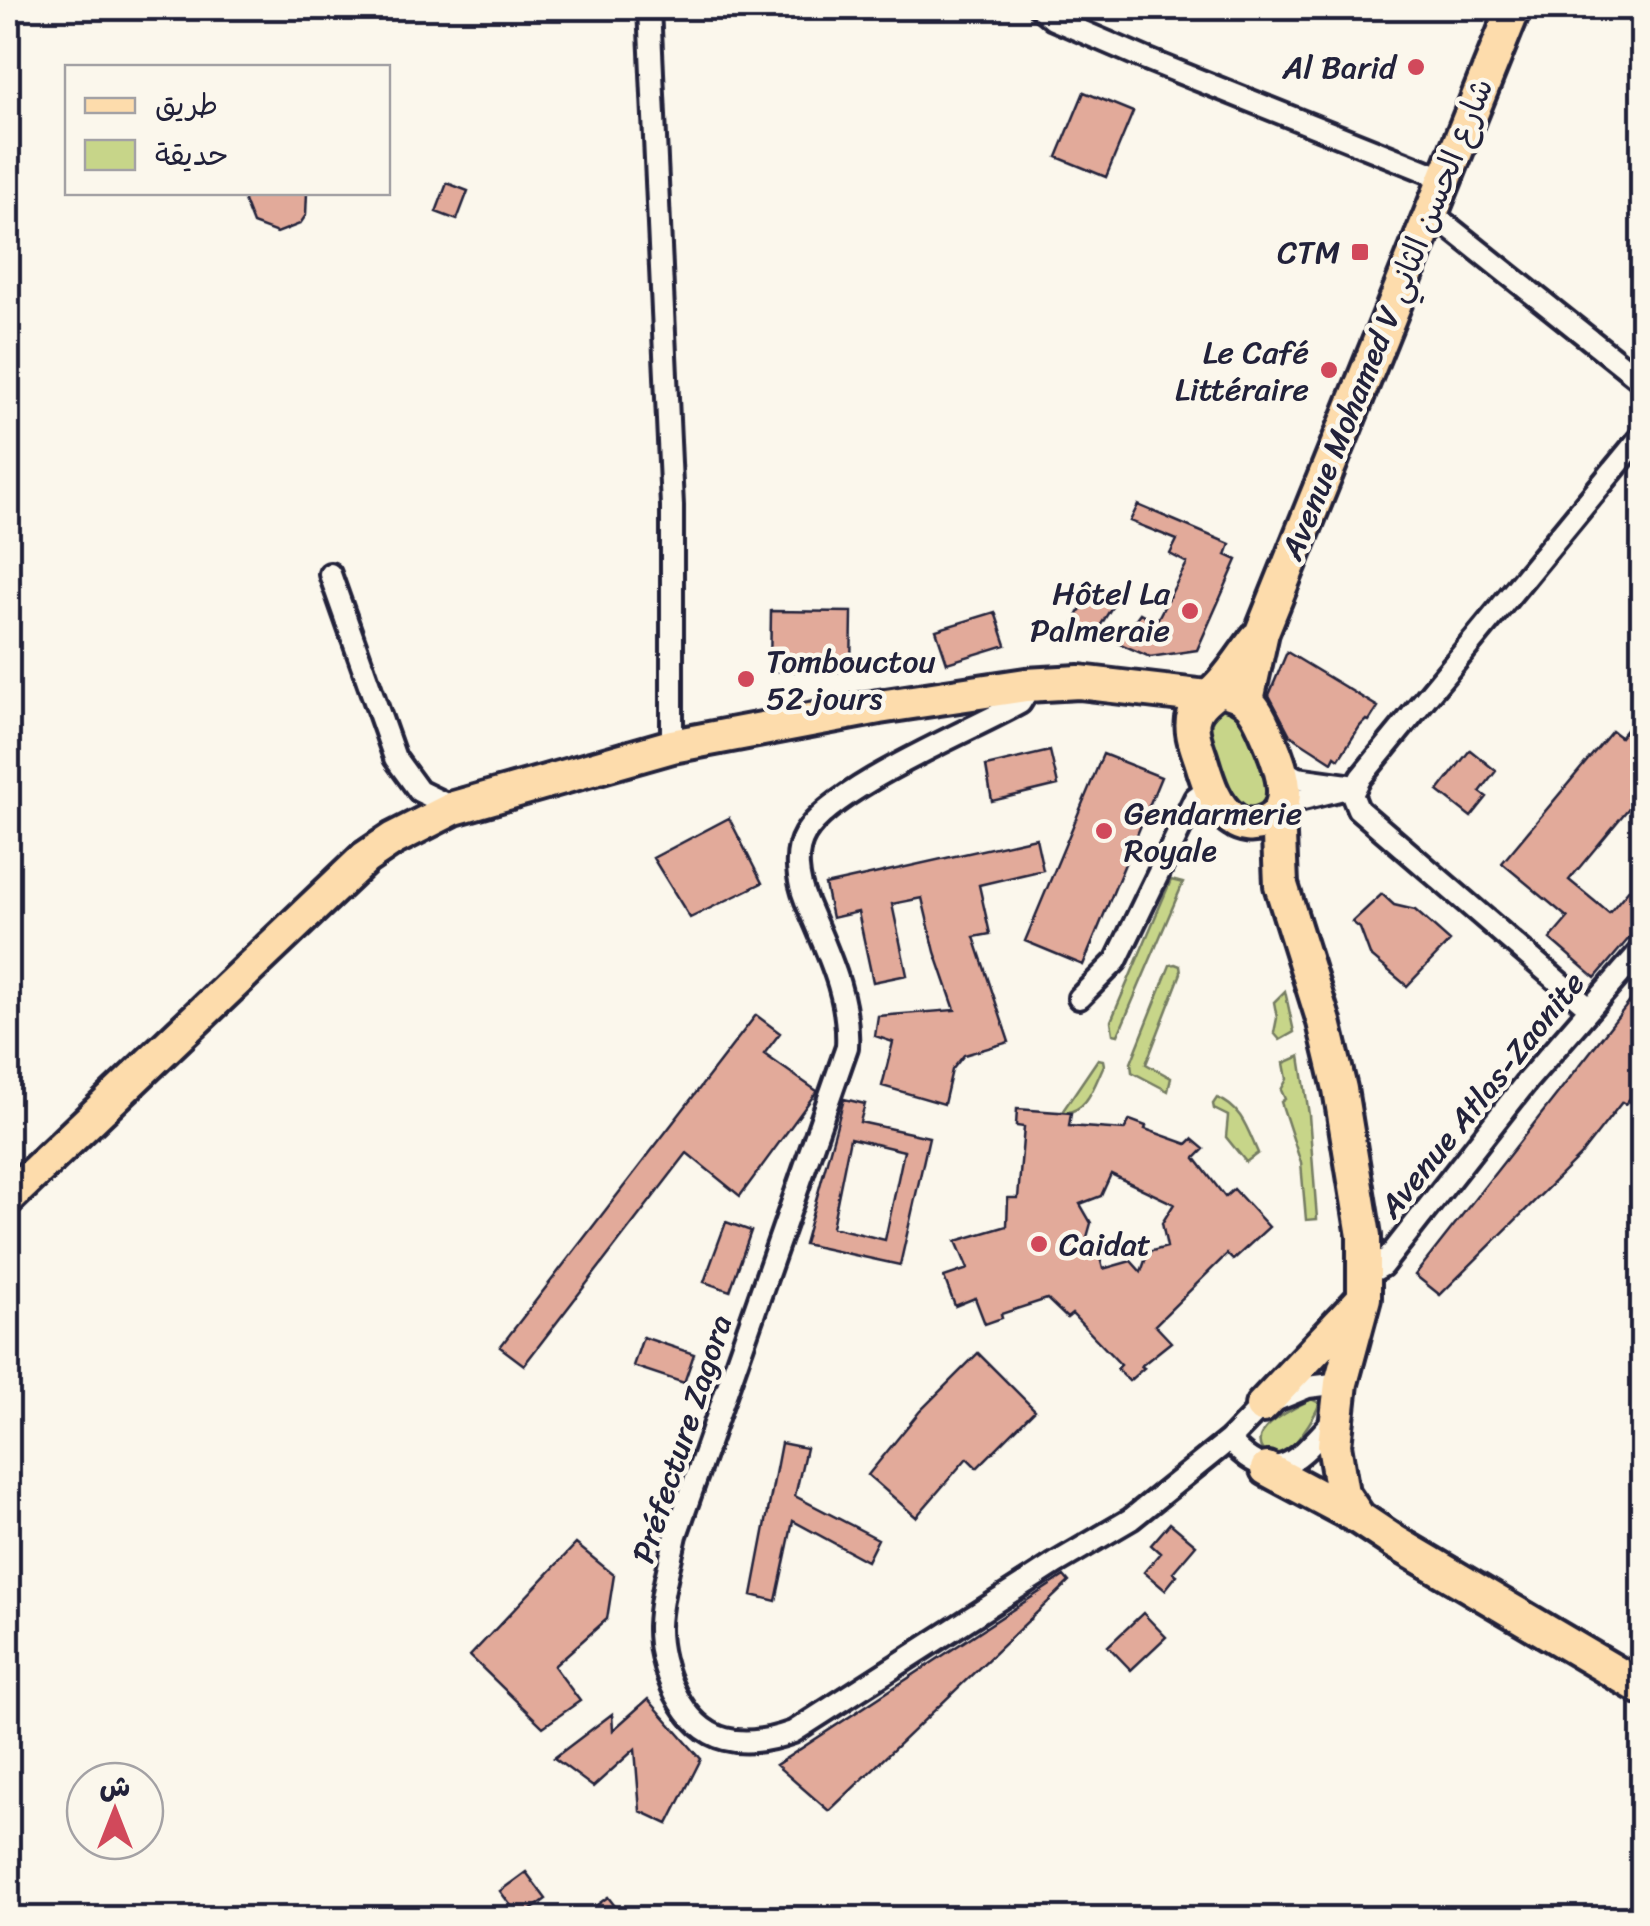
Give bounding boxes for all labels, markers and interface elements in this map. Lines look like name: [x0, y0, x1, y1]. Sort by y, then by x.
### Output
place label: Al Barid: [1281, 39, 1398, 96]
marker: Al Barid: [1405, 56, 1427, 78]
legend: [65, 65, 390, 195]
street label: Avenue Mohamed V شارع الحسن الثاني: [1264, 69, 1510, 570]
text: طريق: [155, 78, 218, 132]
text: حديقة: [155, 128, 229, 182]
place label: CTM: [1277, 224, 1340, 281]
marker: CTM: [1349, 241, 1371, 263]
place label: Le Café Littéraire: [1175, 324, 1309, 418]
marker: Le Café Littéraire: [1318, 359, 1340, 381]
place label: Hôtel La Palmeraie: [1030, 565, 1171, 659]
marker: Hôtel La Palmeraie: [1179, 600, 1201, 622]
place label: Tombouctou 52 jours: [766, 633, 936, 727]
marker: Tombouctou 52 jours: [735, 668, 757, 690]
place label: Gendarmerie Royale: [1124, 785, 1302, 879]
marker: Gendarmerie Royale: [1093, 820, 1115, 842]
street label: Avenue Atlas-Zaonite: [1363, 959, 1600, 1232]
place label: Caidat: [1059, 1216, 1151, 1273]
marker: Caidat: [1028, 1233, 1050, 1255]
street label: Préfecture Zagora: [615, 1307, 749, 1571]
north arrow: [65, 1761, 165, 1861]
text: ش: [100, 1762, 130, 1811]

